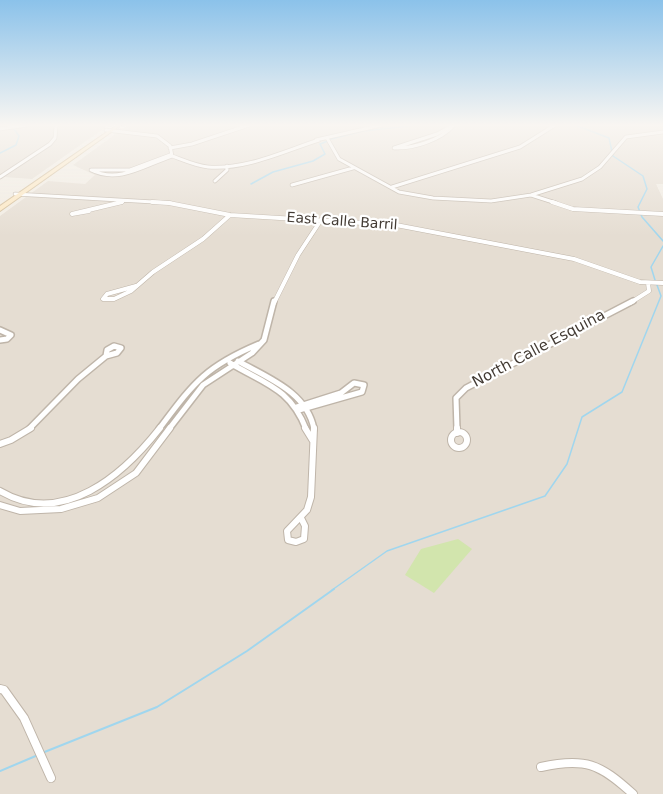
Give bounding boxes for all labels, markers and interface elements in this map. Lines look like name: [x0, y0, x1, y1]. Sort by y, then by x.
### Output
street label: East Calle Barril: [286, 210, 398, 234]
street label: North Calle Esquina: [469, 306, 609, 392]

